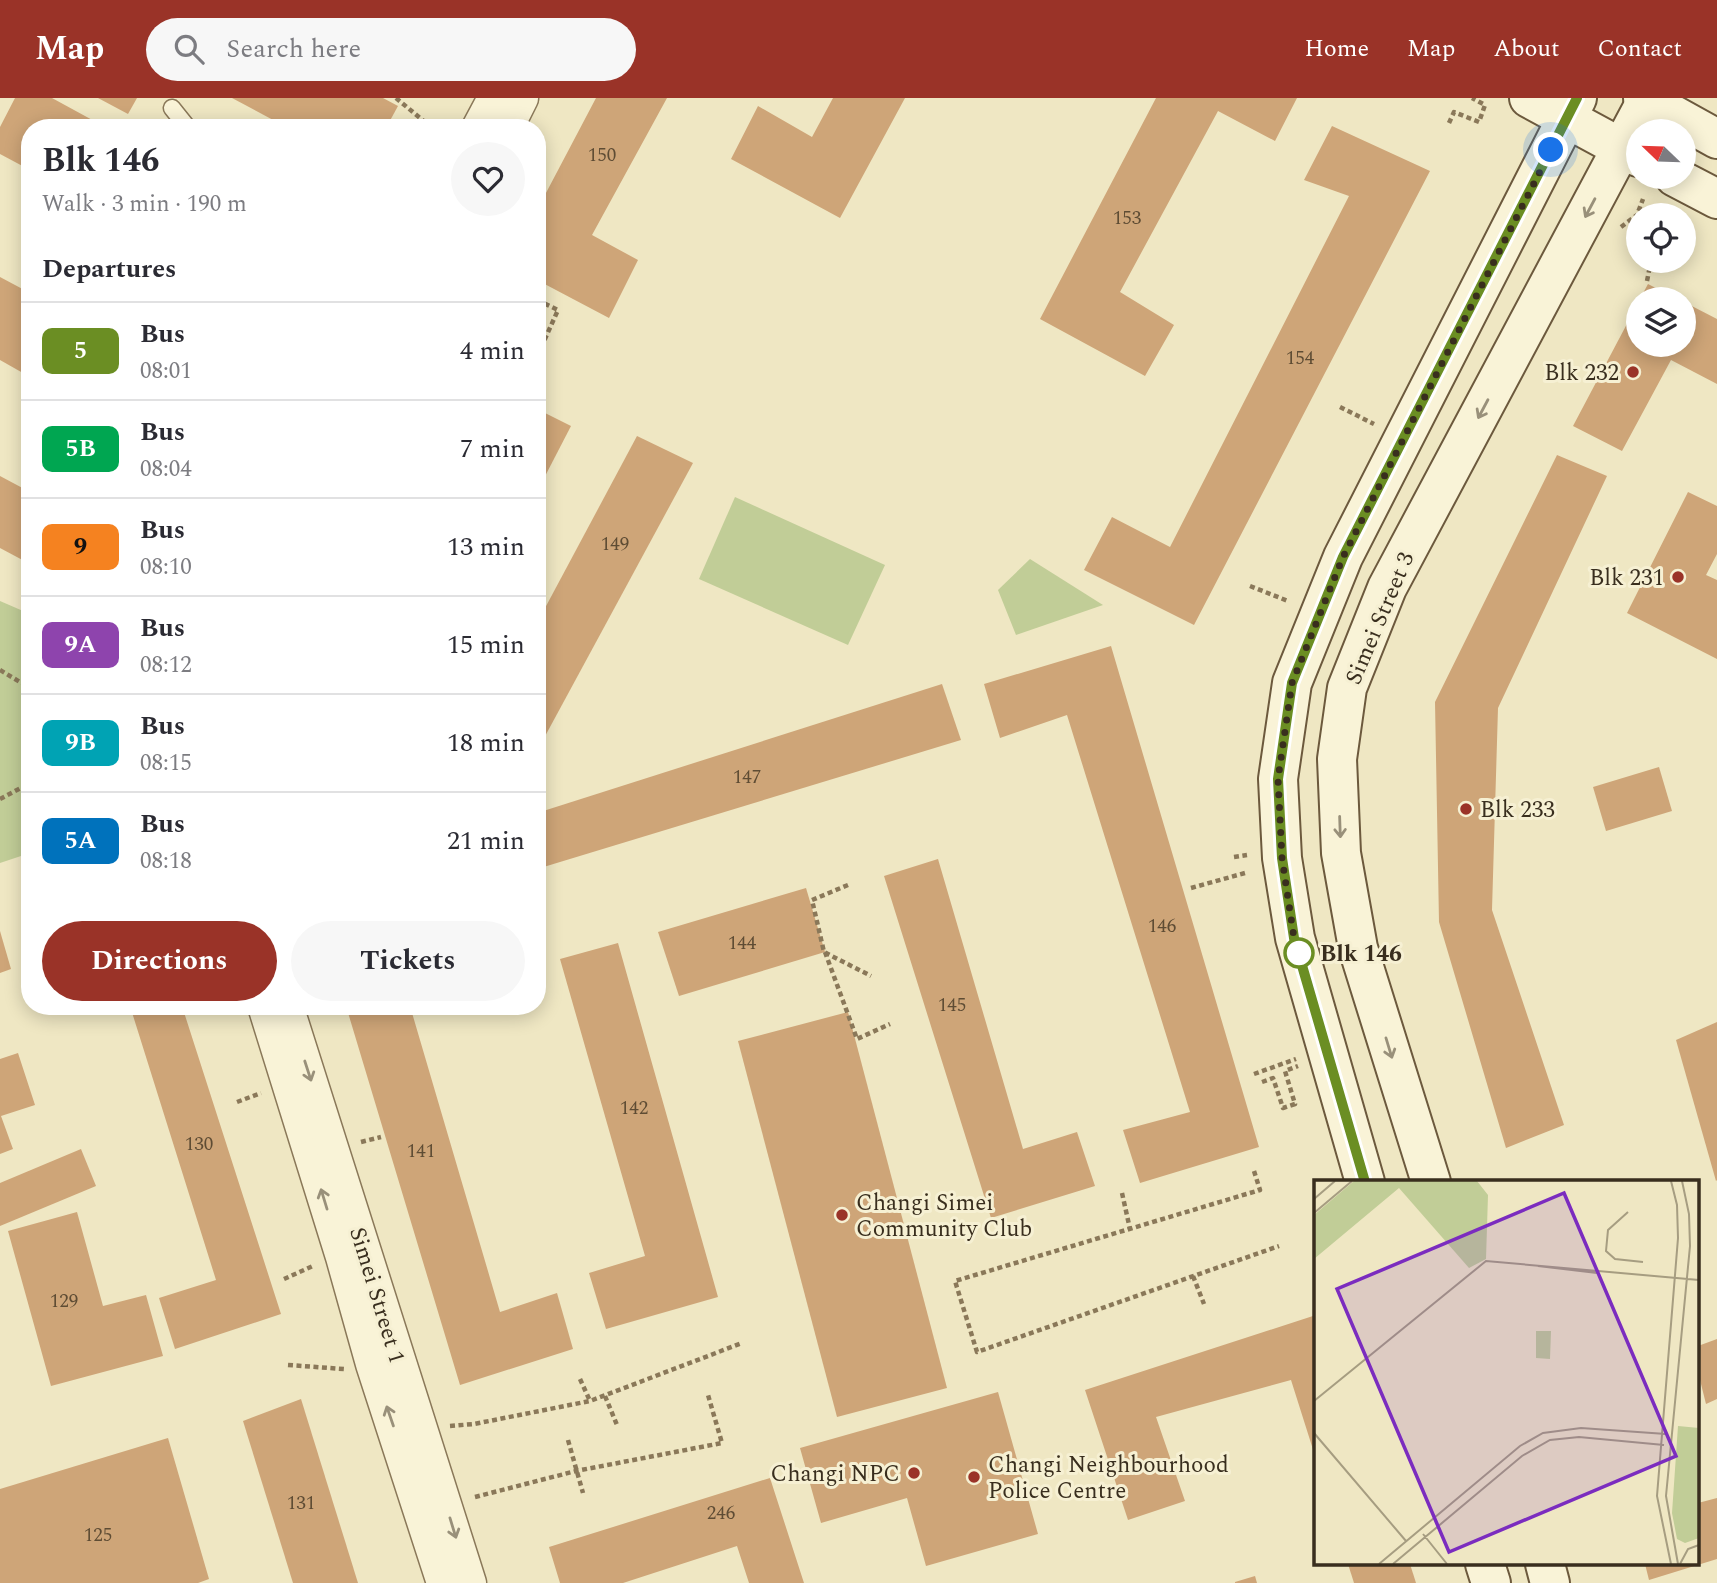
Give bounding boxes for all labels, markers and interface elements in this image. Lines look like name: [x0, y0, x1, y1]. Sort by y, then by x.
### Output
search box: [146, 18, 636, 81]
text: Map: [35, 24, 104, 74]
text: Search here: [226, 29, 361, 69]
icon: search: [170, 30, 208, 68]
text: Home: [1304, 31, 1369, 67]
text: Map: [1407, 31, 1455, 67]
text: About: [1493, 31, 1559, 67]
text: Contact: [1597, 31, 1682, 67]
north arrow: [1626, 119, 1696, 189]
map controls: [1626, 119, 1696, 357]
your location: [1533, 132, 1568, 167]
text: Blk 146: [42, 136, 160, 186]
house number: 150: [588, 141, 616, 170]
button: heart: [451, 142, 525, 216]
text: Walk · 3 min · 190 m: [42, 187, 247, 222]
one-way arrow: [1583, 197, 1596, 218]
button: locate: [1626, 203, 1696, 273]
house number: 153: [1113, 204, 1142, 233]
text: Departures: [42, 249, 176, 289]
button: layers: [1626, 287, 1696, 357]
text: Bus: [140, 314, 185, 354]
text: 4 min: [460, 331, 525, 371]
text: 5: [74, 333, 87, 369]
house number: 154: [1286, 344, 1315, 373]
text: 08:01: [140, 354, 192, 389]
place label: Blk 232: [1544, 356, 1619, 391]
marker: Blk 232: [1625, 364, 1641, 380]
one-way arrow: [1476, 398, 1489, 419]
text: Bus: [140, 412, 185, 452]
text: 7 min: [460, 429, 525, 469]
text: 5B: [65, 431, 96, 467]
text: 08:04: [140, 452, 192, 487]
text: Bus: [140, 510, 185, 550]
text: 13 min: [447, 527, 525, 567]
text: 9: [74, 529, 87, 565]
house number: 149: [601, 530, 629, 559]
street label: Simei Street 3: [1337, 547, 1424, 690]
text: 08:10: [140, 550, 192, 585]
place label: Blk 231: [1589, 561, 1664, 596]
marker: Blk 231: [1670, 569, 1686, 585]
text: Bus: [140, 608, 185, 648]
text: 15 min: [447, 625, 525, 665]
text: 9A: [64, 627, 97, 663]
text: 08:12: [140, 648, 192, 683]
text: Bus: [140, 706, 185, 746]
text: 18 min: [447, 723, 525, 763]
text: 9B: [65, 725, 96, 761]
text: 08:15: [140, 746, 192, 781]
house number: 147: [733, 763, 761, 792]
place label: Blk 233: [1480, 793, 1555, 828]
marker: Blk 233: [1458, 801, 1474, 817]
text: Bus: [140, 804, 185, 844]
one-way arrow: [1334, 815, 1347, 838]
text: 21 min: [447, 821, 525, 861]
text: 5A: [64, 823, 97, 859]
text: 08:18: [140, 844, 192, 879]
house number: 146: [1148, 912, 1176, 941]
button: Directions: [42, 921, 277, 1001]
button: Tickets: [291, 921, 525, 1001]
house number: 144: [728, 929, 757, 958]
place label: Blk 146: [1320, 937, 1402, 972]
marker: Blk 146: [1284, 938, 1314, 968]
house number: 145: [938, 991, 966, 1020]
one-way arrow: [1383, 1037, 1396, 1059]
one-way arrow: [303, 1060, 315, 1082]
house number: 142: [620, 1094, 648, 1123]
house number: 130: [185, 1130, 213, 1159]
house number: 141: [407, 1137, 435, 1166]
inset map: [1314, 1180, 1700, 1566]
place label: Changi Simei Community Club: [856, 1186, 1032, 1247]
one-way arrow: [317, 1188, 329, 1210]
marker: Changi Simei Community Club: [834, 1207, 850, 1223]
street label: Simei Street 1: [339, 1223, 414, 1368]
house number: 129: [50, 1287, 78, 1316]
one-way arrow: [383, 1406, 395, 1428]
place label: Changi Neighbourhood Police Centre: [988, 1448, 1229, 1509]
place label: Changi NPC: [770, 1457, 900, 1492]
marker: Changi NPC: [906, 1465, 922, 1481]
marker: Changi Neighbourhood Police Centre: [966, 1469, 982, 1485]
house number: 131: [287, 1489, 315, 1518]
house number: 246: [707, 1499, 735, 1528]
one-way arrow: [447, 1517, 460, 1539]
house number: 125: [84, 1521, 112, 1550]

